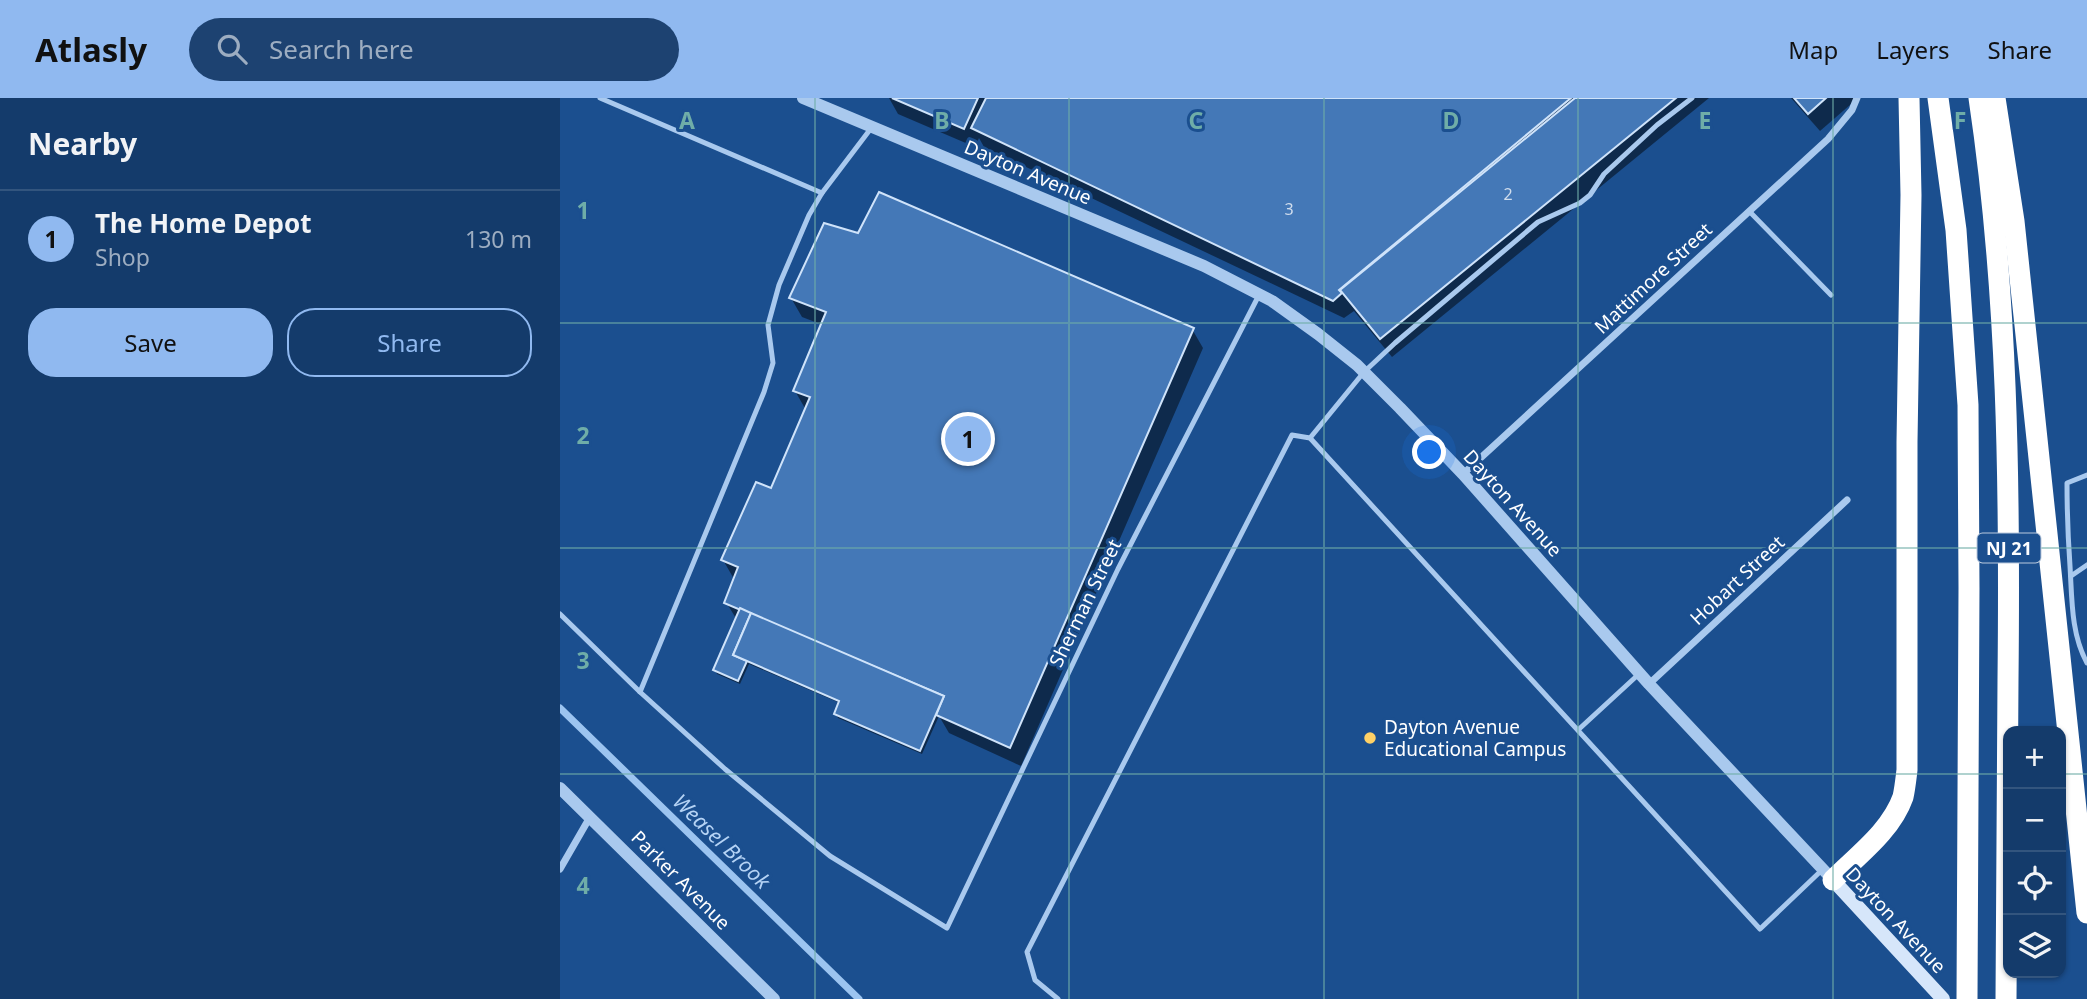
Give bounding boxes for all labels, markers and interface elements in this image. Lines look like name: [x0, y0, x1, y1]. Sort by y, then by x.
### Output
search box: [189, 18, 679, 81]
text: Atlasly: [35, 27, 147, 72]
icon: search: [213, 30, 251, 68]
text: Search here: [269, 31, 414, 67]
text: Map: [1788, 33, 1838, 66]
text: Layers: [1876, 33, 1950, 66]
text: Share: [1988, 33, 2052, 66]
text: A: [679, 104, 695, 136]
text: B: [934, 104, 950, 136]
text: C: [1189, 104, 1204, 136]
text: D: [1443, 104, 1459, 136]
text: E: [1699, 104, 1711, 136]
text: F: [1954, 104, 1966, 136]
text: Nearby: [28, 123, 137, 164]
street label: Dayton Avenue: [960, 133, 1096, 211]
house number: 2: [1503, 183, 1513, 205]
text: 1: [576, 194, 590, 226]
house number: 3: [1284, 198, 1294, 220]
text: The Home Depot: [95, 205, 311, 241]
street label: Mattimore Street: [1589, 217, 1718, 339]
text: 1: [44, 223, 58, 255]
text: 130 m: [465, 223, 532, 255]
text: Shop: [95, 241, 150, 273]
button: Save: [28, 308, 273, 377]
button: Share: [287, 308, 532, 377]
pin: 1: [945, 413, 991, 465]
text: 2: [576, 419, 590, 451]
your location: [1412, 435, 1446, 469]
street label: Dayton Avenue: [1458, 444, 1568, 562]
street label: Hobart Street: [1684, 529, 1790, 631]
road number: NJ 21: [1978, 534, 2040, 562]
street label: Sherman Street: [1043, 535, 1127, 671]
text: 3: [576, 644, 590, 676]
place label: Dayton Avenue Educational Campus: [1384, 714, 1566, 762]
map controls: [2003, 726, 2066, 978]
button: +: [2003, 726, 2066, 789]
marker: Dayton Avenue Educational Campus: [1362, 730, 1378, 746]
water label: Weasel Brook: [667, 788, 778, 896]
button: −: [2003, 789, 2066, 852]
street label: Parker Avenue: [626, 825, 736, 935]
button: locate: [2003, 852, 2066, 915]
street label: Dayton Avenue: [1840, 861, 1952, 979]
text: 4: [576, 869, 590, 901]
button: layers: [2003, 915, 2066, 978]

